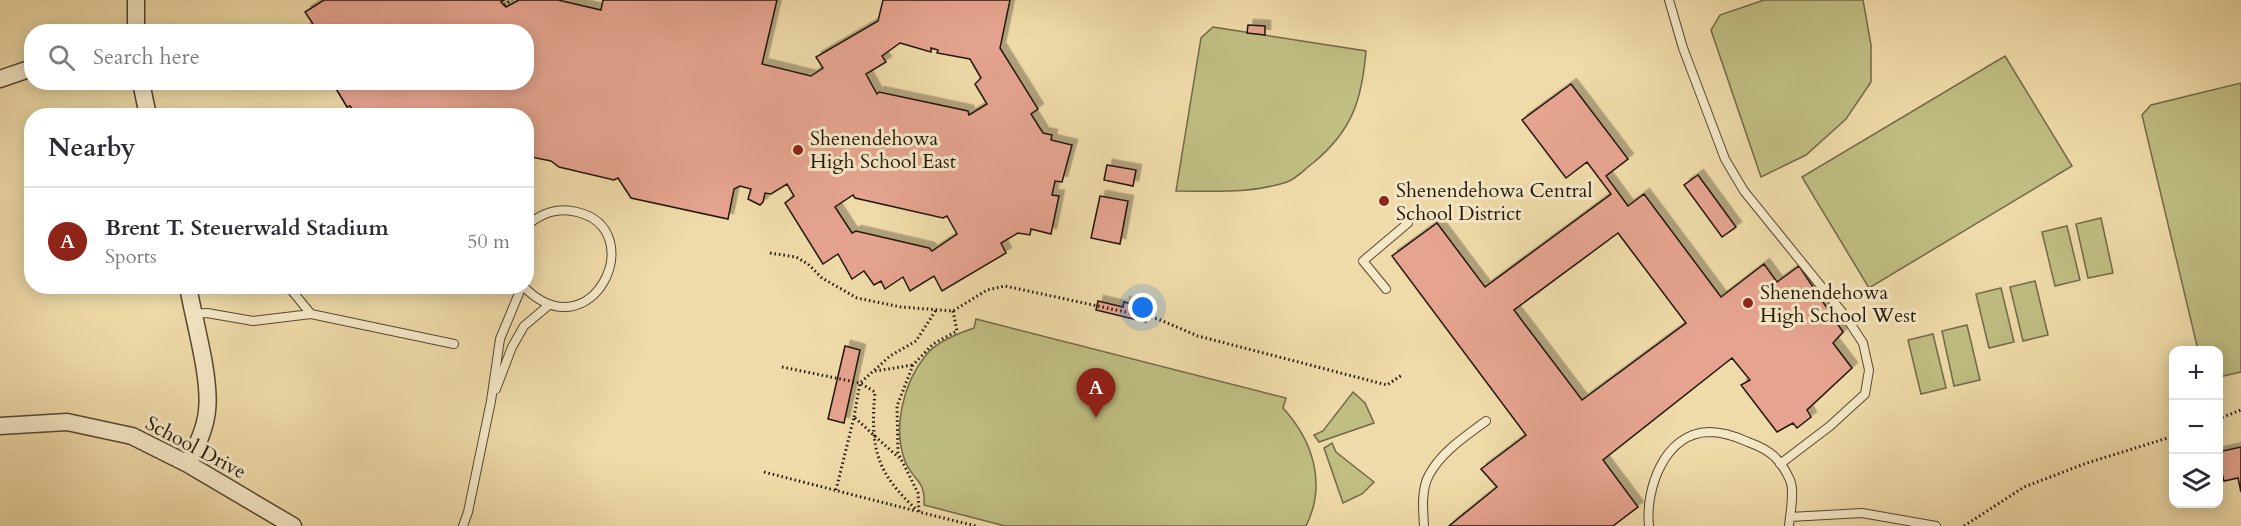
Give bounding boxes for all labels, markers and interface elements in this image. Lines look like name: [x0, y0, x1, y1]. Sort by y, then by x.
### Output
search box: [24, 24, 534, 90]
icon: search: [45, 41, 78, 74]
text: Search here: [93, 42, 200, 72]
place label: Shenendehowa High School East: [810, 125, 957, 175]
text: Nearby: [48, 130, 136, 165]
marker: Shenendehowa High School East: [791, 143, 805, 157]
place label: Shenendehowa Central School District: [1396, 177, 1593, 227]
marker: Shenendehowa Central School District: [1377, 194, 1391, 208]
text: Brent T. Steuerwald Stadium: [105, 213, 389, 243]
text: A: [60, 228, 75, 255]
text: 50 m: [467, 228, 510, 255]
text: Sports: [105, 243, 157, 270]
place label: Shenendehowa High School West: [1760, 279, 1917, 329]
your location: [1128, 293, 1157, 322]
marker: Shenendehowa High School West: [1741, 296, 1755, 310]
map controls: [2169, 346, 2223, 508]
button: +: [2169, 346, 2223, 400]
pin: A: [1076, 368, 1116, 418]
button: −: [2169, 400, 2223, 454]
street label: School Drive: [141, 410, 251, 485]
button: layers: [2169, 454, 2223, 508]

